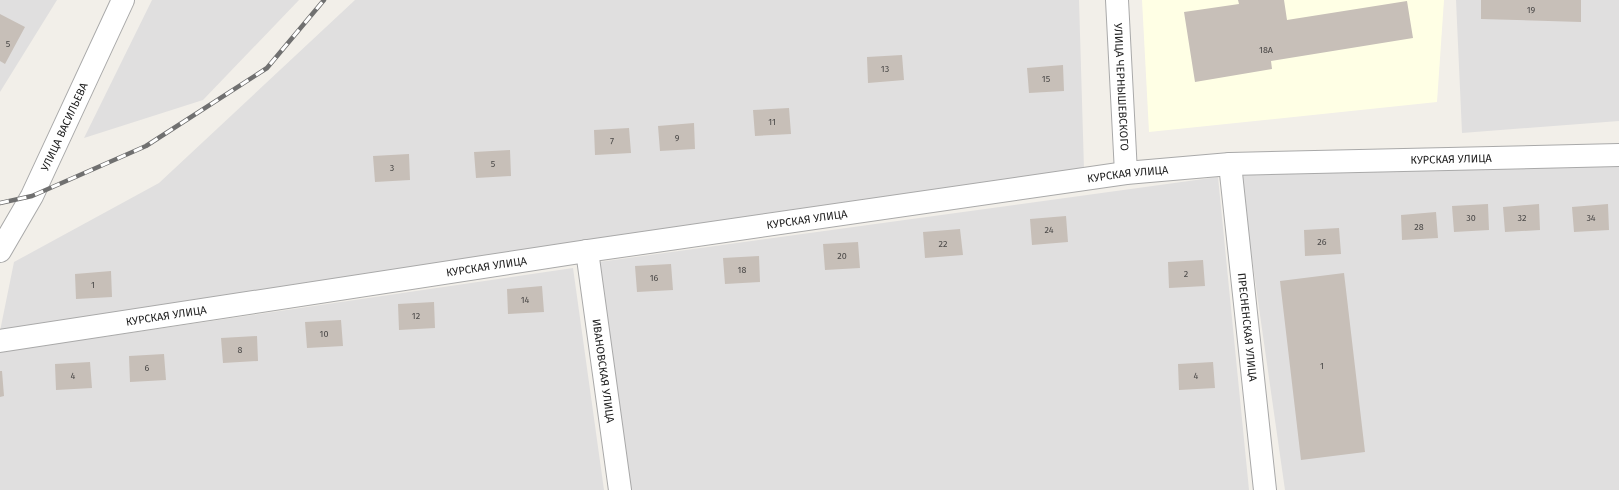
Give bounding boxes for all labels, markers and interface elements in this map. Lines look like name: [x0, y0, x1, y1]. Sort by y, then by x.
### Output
house number: 19: [1527, 5, 1536, 15]
street label: УЛИЦА ЧЕРНЫШЕВСКОГО: [1112, 23, 1131, 151]
house number: 5: [6, 39, 11, 49]
house number: 18А: [1259, 45, 1274, 55]
house number: 13: [881, 64, 889, 74]
house number: 15: [1042, 74, 1051, 84]
street label: УЛИЦА ВАСИЛЬЕВА: [38, 80, 91, 173]
house number: 11: [768, 117, 776, 127]
house number: 9: [675, 133, 680, 143]
house number: 7: [610, 136, 614, 146]
street label: КУРСКАЯ УЛИЦА: [1410, 151, 1493, 166]
house number: 5: [491, 159, 496, 169]
house number: 3: [390, 163, 394, 173]
street label: КУРСКАЯ УЛИЦА: [1086, 163, 1169, 185]
street label: КУРСКАЯ УЛИЦА: [766, 207, 849, 231]
house number: 30: [1466, 213, 1476, 223]
house number: 32: [1518, 213, 1526, 223]
house number: 34: [1586, 213, 1596, 223]
house number: 28: [1414, 222, 1424, 232]
house number: 24: [1044, 225, 1054, 235]
house number: 26: [1317, 237, 1327, 247]
house number: 22: [939, 239, 947, 249]
house number: 20: [837, 251, 847, 261]
street label: КУРСКАЯ УЛИЦА: [445, 254, 528, 279]
house number: 18: [738, 265, 746, 275]
house number: 2: [1184, 269, 1188, 279]
street label: ПРЕСНЕНСКАЯ УЛИЦА: [1235, 272, 1260, 383]
house number: 16: [650, 273, 659, 283]
house number: 1: [91, 280, 95, 290]
house number: 14: [521, 295, 530, 305]
street label: КУРСКАЯ УЛИЦА: [125, 303, 208, 328]
house number: 12: [412, 311, 420, 321]
street label: ИВАНОВСКАЯ УЛИЦА: [590, 318, 617, 424]
house number: 10: [320, 329, 328, 339]
house number: 8: [238, 345, 243, 355]
house number: 1: [1320, 361, 1324, 371]
house number: 6: [145, 363, 150, 373]
house number: 4: [71, 371, 76, 381]
house number: 4: [1194, 371, 1199, 381]

